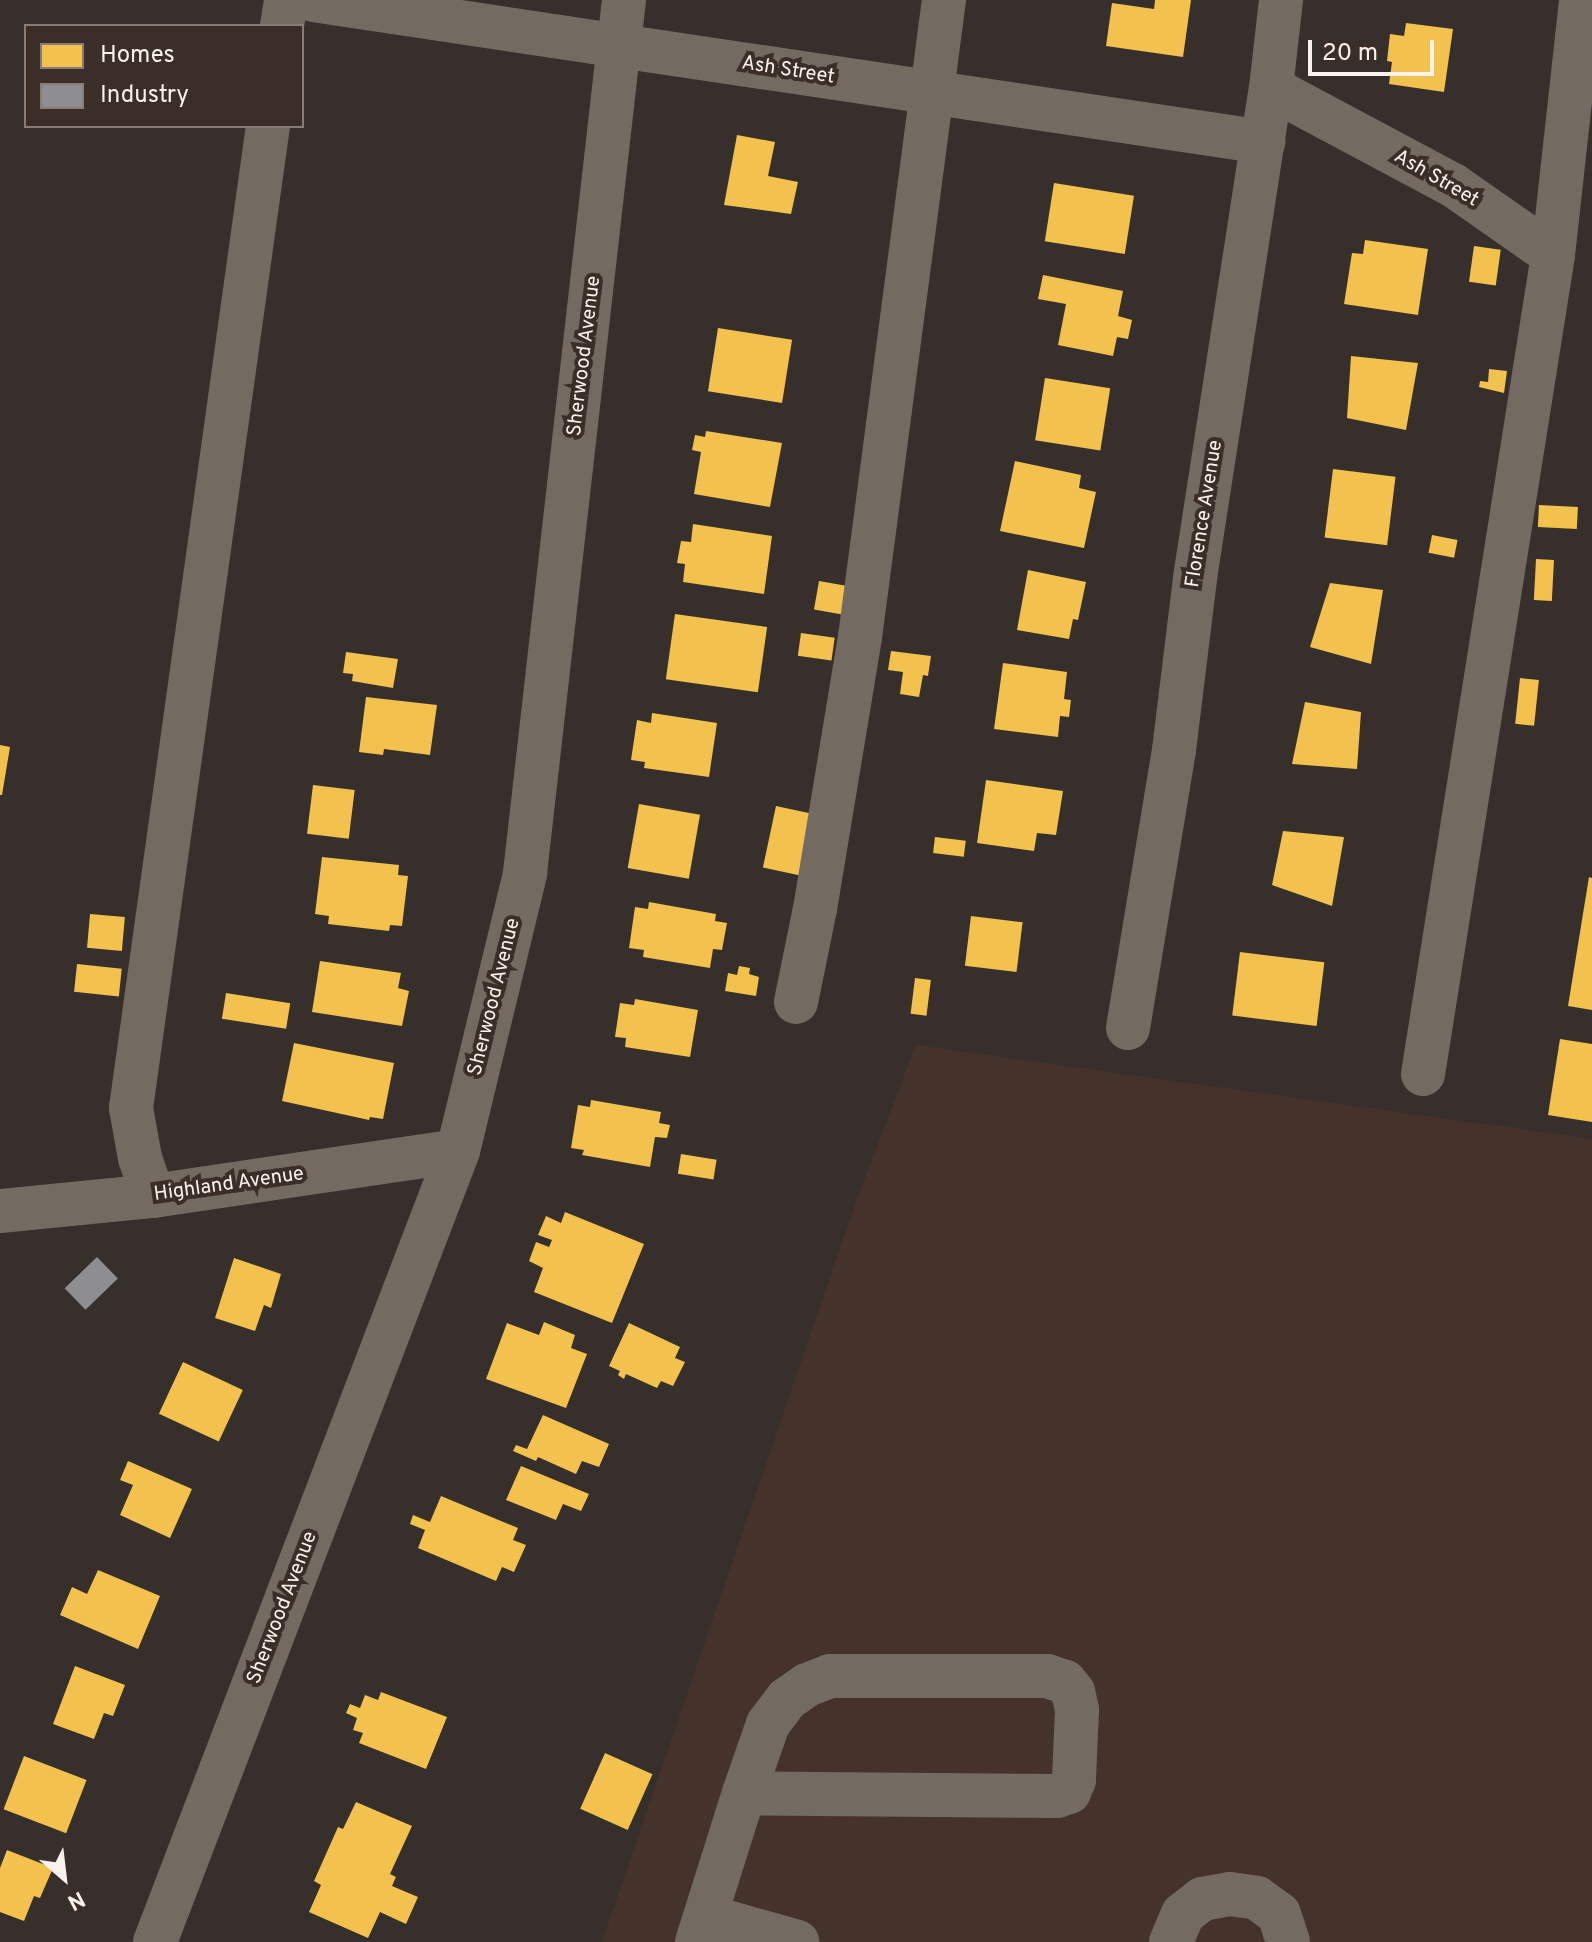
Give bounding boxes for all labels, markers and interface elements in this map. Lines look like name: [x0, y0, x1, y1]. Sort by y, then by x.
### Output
legend: [24, 24, 304, 128]
scale bar: [1312, 24, 1438, 74]
text: 20 m: [1322, 39, 1378, 69]
text: Homes: [100, 41, 175, 71]
street label: Ash Street: [740, 52, 836, 90]
text: Industry: [100, 81, 189, 111]
street label: Ash Street: [1389, 145, 1483, 213]
street label: Sherwood Avenue: [563, 274, 607, 438]
street label: Florence Avenue: [1181, 438, 1229, 590]
street label: Sherwood Avenue: [464, 915, 526, 1079]
street label: Highland Avenue: [152, 1163, 306, 1207]
street label: Sherwood Avenue: [243, 1528, 323, 1688]
north arrow: [24, 1838, 104, 1918]
text: N: [62, 1884, 89, 1915]

